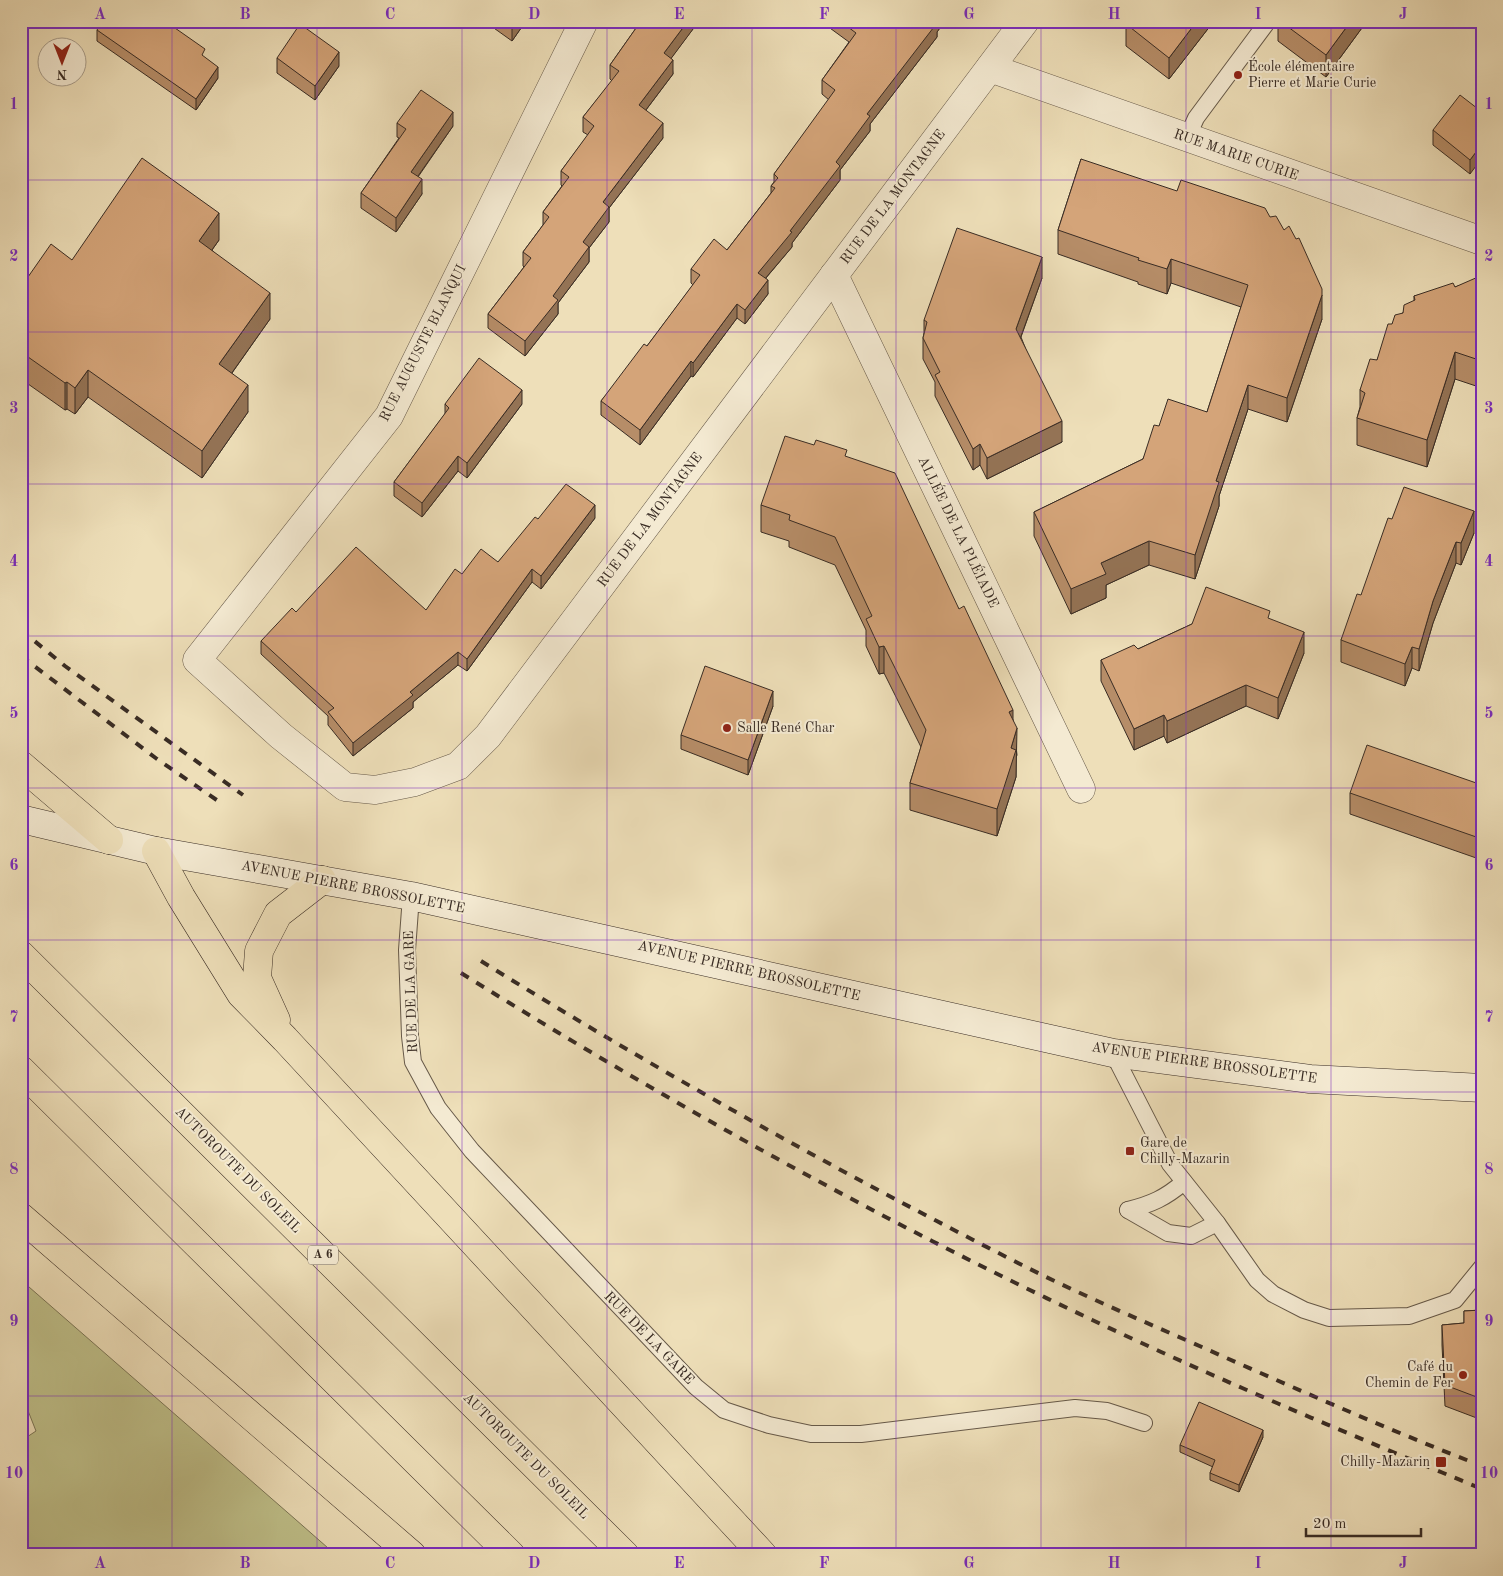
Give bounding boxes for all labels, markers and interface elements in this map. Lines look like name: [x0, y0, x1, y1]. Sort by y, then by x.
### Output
text: A: [94, 7, 106, 23]
text: B: [239, 7, 251, 23]
text: C: [385, 7, 395, 23]
text: D: [528, 7, 540, 23]
text: E: [673, 7, 685, 23]
text: F: [819, 7, 830, 23]
text: G: [963, 7, 975, 23]
text: H: [1107, 7, 1121, 23]
text: I: [1254, 7, 1262, 23]
text: J: [1399, 7, 1408, 23]
north arrow: [38, 38, 88, 88]
place label: École élémentaire Pierre et Marie Curie: [1248, 57, 1376, 90]
text: N: [56, 67, 67, 81]
marker: École élémentaire Pierre et Marie Curie: [1232, 69, 1244, 81]
text: 1: [9, 97, 19, 113]
text: 1: [1484, 97, 1494, 113]
street label: RUE DE LA MONTAGNE: [838, 127, 948, 267]
street label: RUE MARIE CURIE: [1172, 127, 1300, 183]
text: 2: [9, 249, 19, 265]
text: 2: [1484, 249, 1494, 265]
street label: RUE AUGUSTE BLANQUI: [377, 262, 469, 424]
text: 3: [9, 401, 19, 417]
text: 3: [1484, 401, 1494, 417]
street label: RUE DE LA MONTAGNE: [595, 450, 705, 590]
street label: ALLÉE DE LA PLÉIADE: [915, 453, 1003, 610]
text: 4: [9, 554, 19, 570]
text: 4: [1484, 554, 1494, 570]
text: 5: [9, 706, 19, 722]
text: 5: [1484, 706, 1494, 722]
place label: Salle René Char: [737, 721, 835, 735]
marker: Salle René Char: [721, 722, 733, 734]
text: 6: [9, 858, 19, 874]
street label: AVENUE PIERRE BROSSOLETTE: [240, 858, 466, 916]
text: 6: [1484, 858, 1494, 874]
street label: RUE DE LA GARE: [402, 931, 420, 1053]
street label: AVENUE PIERRE BROSSOLETTE: [636, 939, 862, 1003]
text: 7: [9, 1010, 19, 1026]
text: 7: [1484, 1010, 1494, 1026]
street label: AVENUE PIERRE BROSSOLETTE: [1090, 1040, 1318, 1086]
street label: AUTOROUTE DU SOLEIL: [172, 1104, 304, 1236]
place label: Gare de Chilly-Mazarin: [1140, 1136, 1230, 1166]
marker: Gare de Chilly-Mazarin: [1124, 1145, 1136, 1157]
text: 8: [9, 1162, 19, 1178]
text: 8: [1484, 1162, 1494, 1178]
road number: A 6: [308, 1246, 338, 1264]
street label: RUE DE LA GARE: [601, 1289, 697, 1387]
text: 9: [9, 1314, 19, 1330]
text: 9: [1484, 1314, 1494, 1330]
place label: Café du Chemin de Fer: [1365, 1360, 1454, 1390]
marker: Café du Chemin de Fer: [1457, 1369, 1469, 1381]
street label: AUTOROUTE DU SOLEIL: [460, 1390, 592, 1522]
place label: Chilly-Mazarin: [1340, 1455, 1430, 1469]
marker: Chilly-Mazarin: [1434, 1455, 1448, 1469]
text: 10: [5, 1466, 23, 1482]
text: 10: [1480, 1466, 1498, 1482]
scale bar: [1306, 1506, 1420, 1538]
text: 20 m: [1313, 1517, 1347, 1532]
text: A: [94, 1556, 106, 1572]
text: B: [239, 1556, 251, 1572]
text: C: [385, 1556, 395, 1572]
text: D: [528, 1556, 540, 1572]
text: E: [673, 1556, 685, 1572]
text: F: [819, 1556, 830, 1572]
text: G: [963, 1556, 975, 1572]
text: H: [1107, 1556, 1121, 1572]
text: I: [1254, 1556, 1262, 1572]
text: J: [1399, 1556, 1408, 1572]

